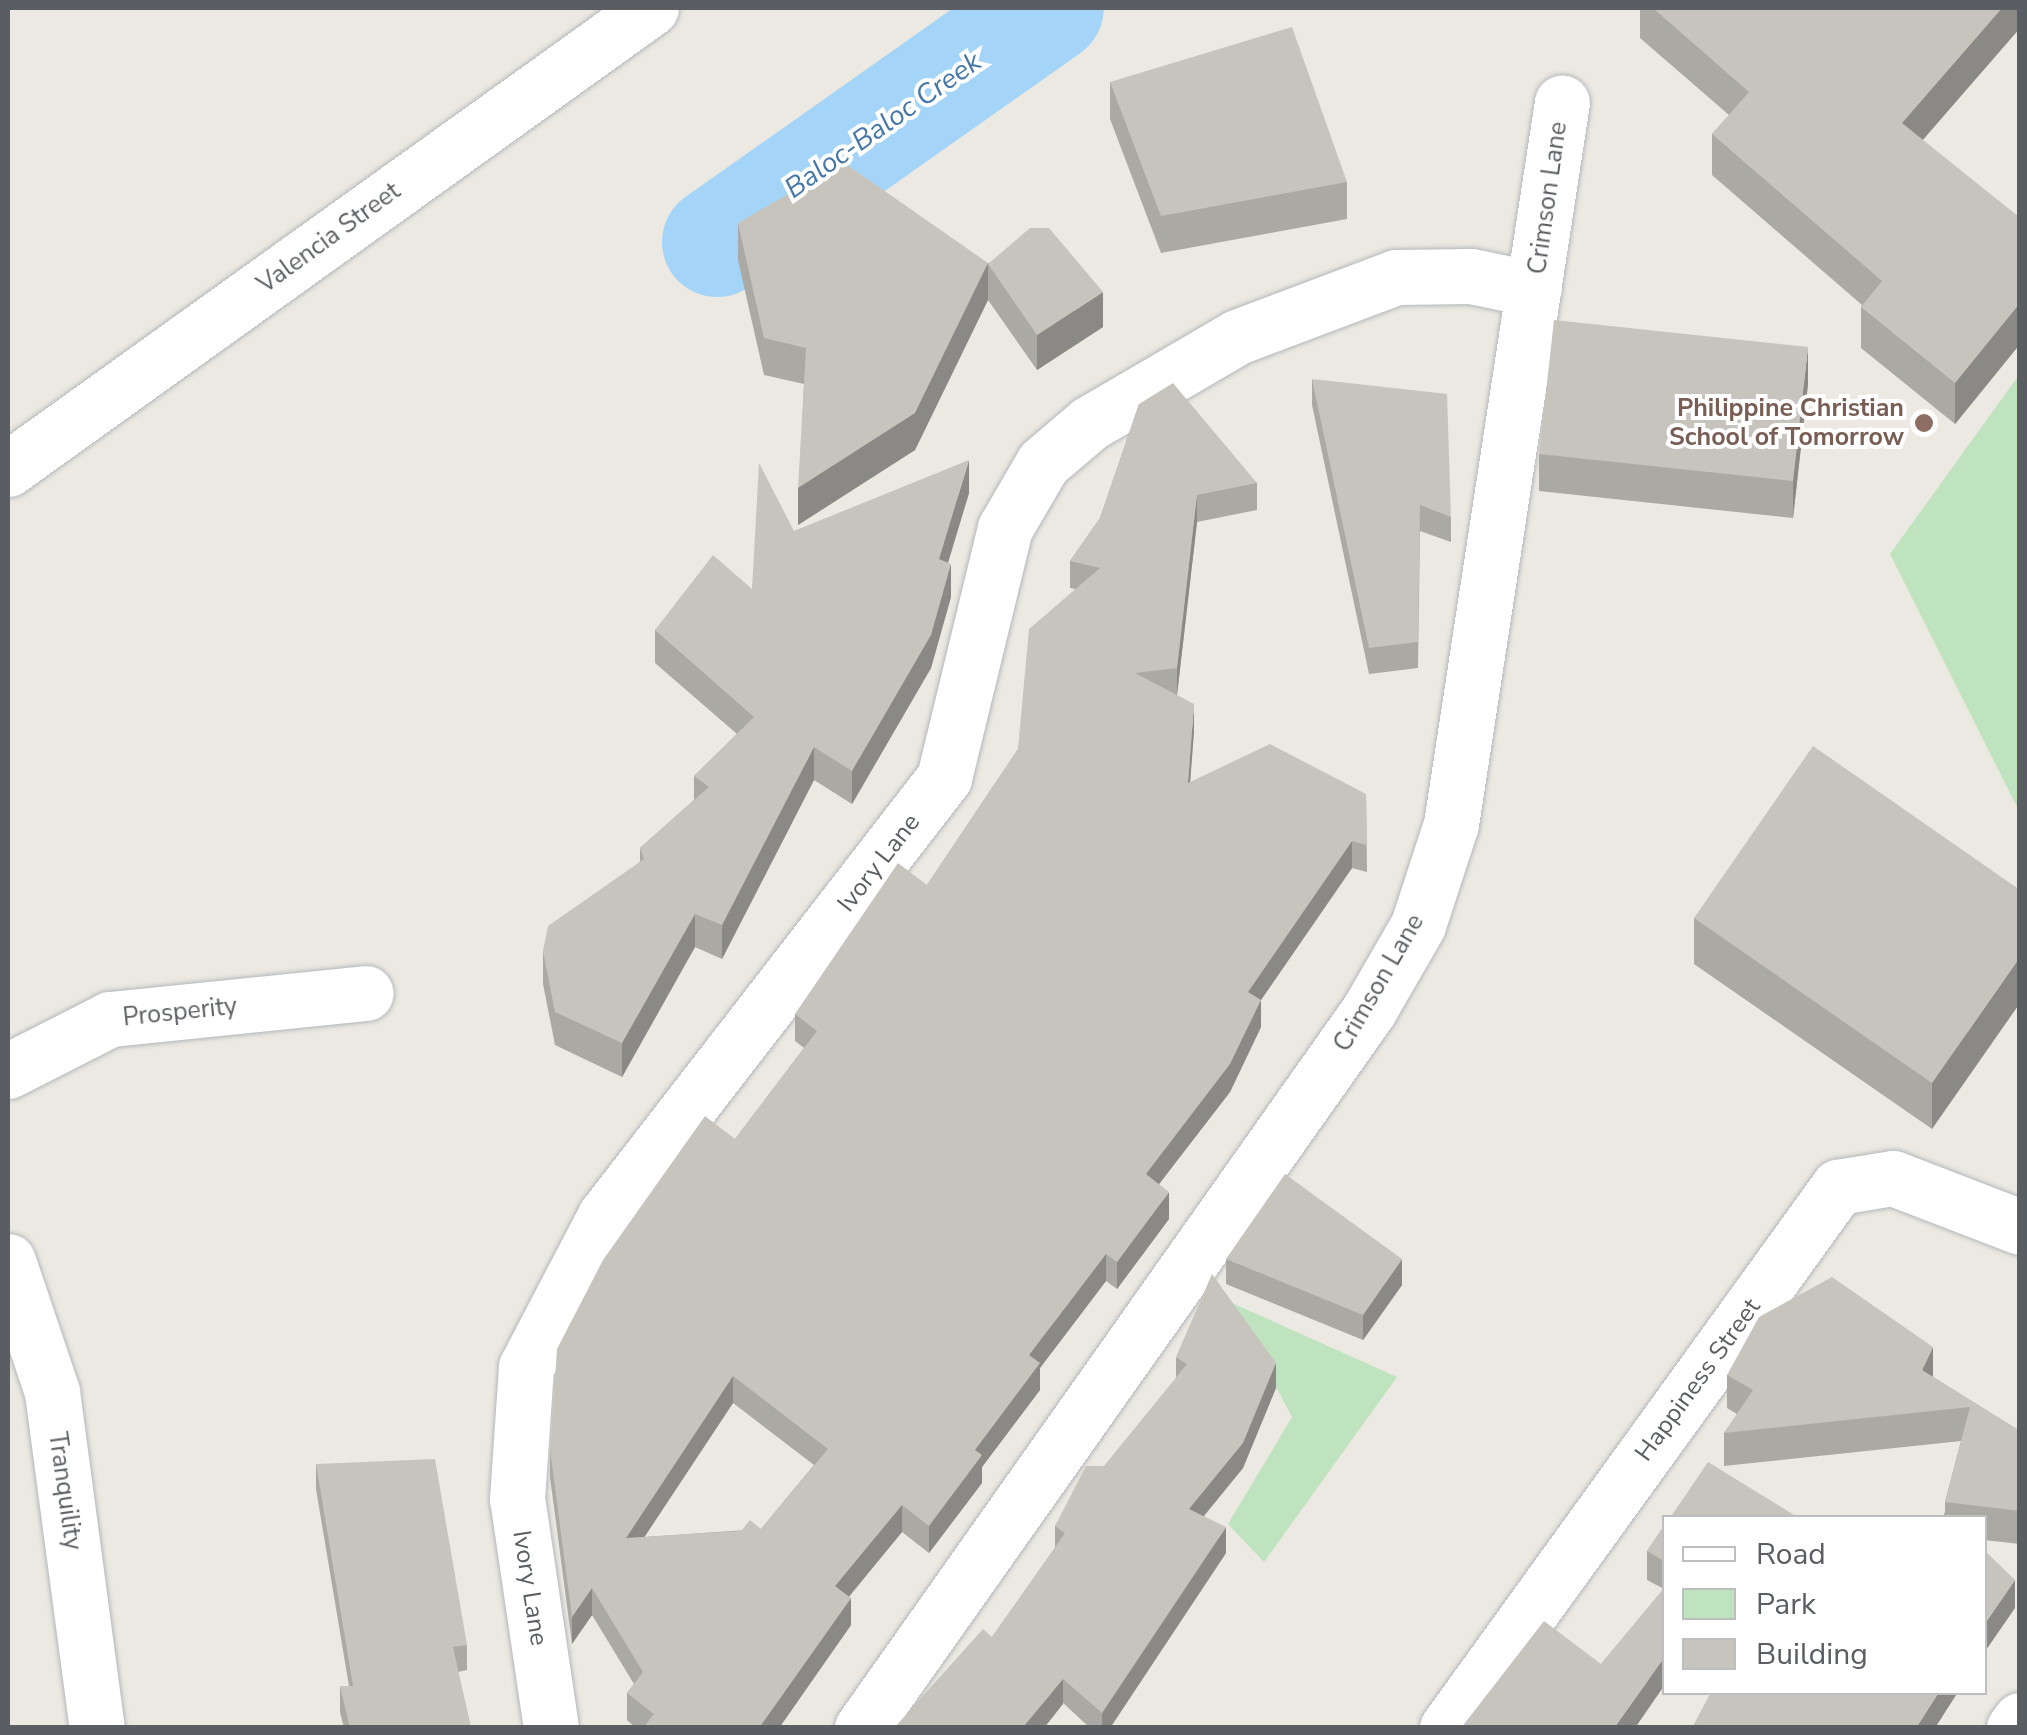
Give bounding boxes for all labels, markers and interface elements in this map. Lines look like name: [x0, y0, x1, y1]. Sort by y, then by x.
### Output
water label: Baloc-Baloc Creek: [778, 45, 988, 205]
street label: Crimson Lane: [1522, 120, 1574, 276]
street label: Valencia Street: [252, 176, 406, 300]
place label: Philippine Christian School of Tomorrow: [1669, 394, 1904, 453]
marker: Philippine Christian School of Tomorrow: [1913, 412, 1935, 434]
street label: Ivory Lane: [831, 808, 927, 918]
street label: Crimson Lane: [1328, 909, 1430, 1057]
street label: Prosperity: [121, 991, 239, 1033]
street label: Happiness Street: [1629, 1293, 1767, 1467]
street label: Tranquility: [42, 1430, 88, 1552]
legend: [1662, 1515, 1987, 1695]
street label: Ivory Lane: [506, 1528, 554, 1648]
text: Road: [1756, 1534, 1826, 1575]
text: Park: [1756, 1584, 1816, 1625]
text: Building: [1756, 1634, 1868, 1675]

